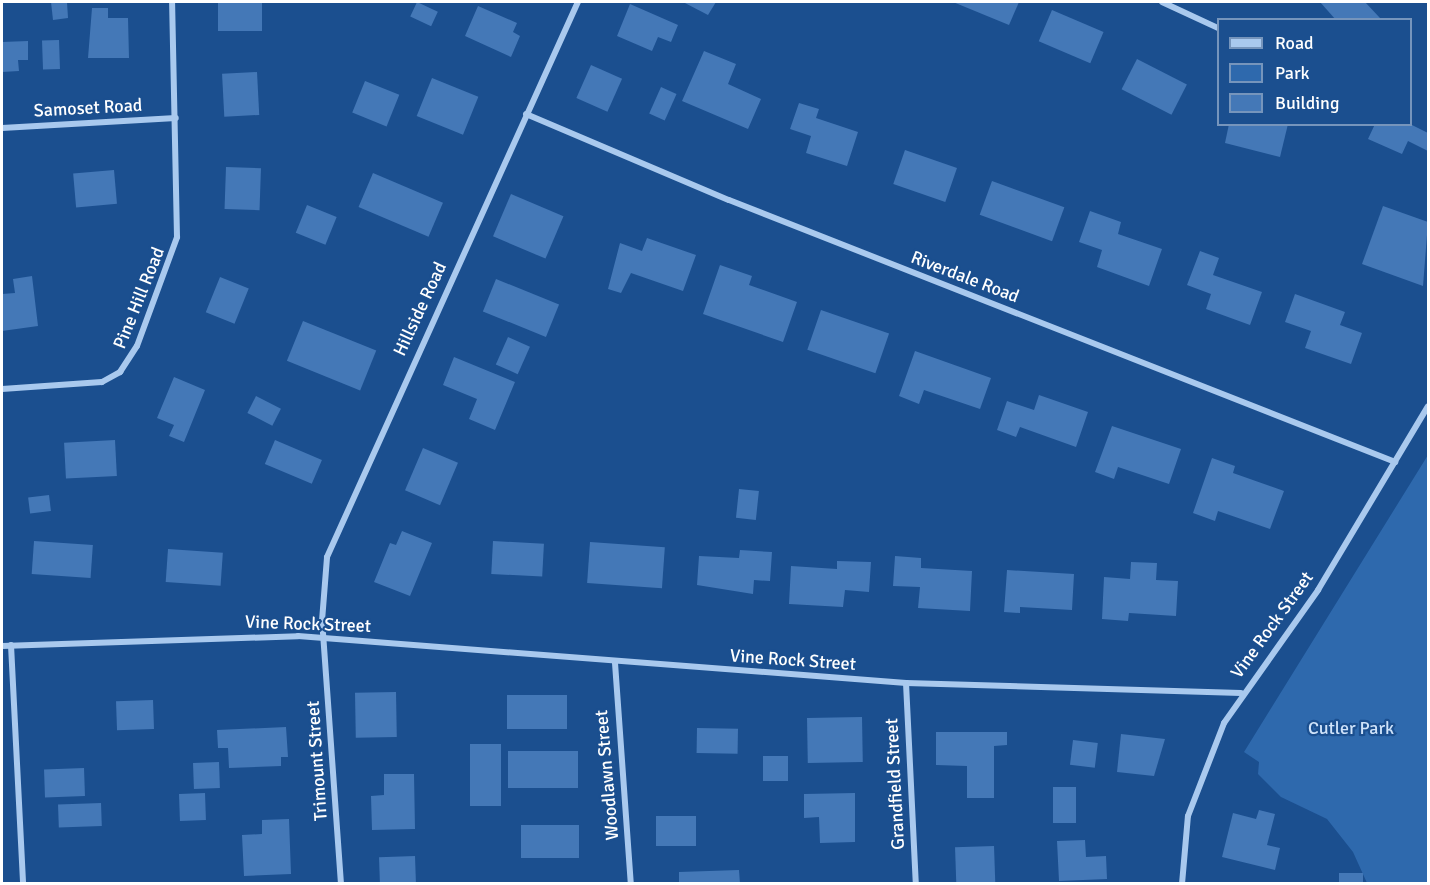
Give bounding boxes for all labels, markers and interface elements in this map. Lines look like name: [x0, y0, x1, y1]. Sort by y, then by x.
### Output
legend: [1217, 18, 1412, 126]
text: Road: [1275, 32, 1314, 54]
text: Park: [1275, 62, 1310, 84]
text: Building: [1275, 92, 1339, 114]
street label: Samoset Road: [33, 94, 143, 122]
street label: Pine Hill Road: [109, 244, 169, 352]
street label: Riverdale Road: [908, 246, 1022, 308]
street label: Hillside Road: [389, 259, 451, 359]
street label: Vine Rock Street: [1226, 568, 1318, 682]
street label: Vine Rock Street: [245, 611, 371, 637]
street label: Vine Rock Street: [729, 645, 857, 675]
street label: Trimount Street: [302, 700, 332, 822]
street label: Woodlawn Street: [591, 709, 623, 841]
park label: Cutler Park: [1308, 717, 1394, 739]
street label: Grandfield Street: [881, 718, 909, 850]

